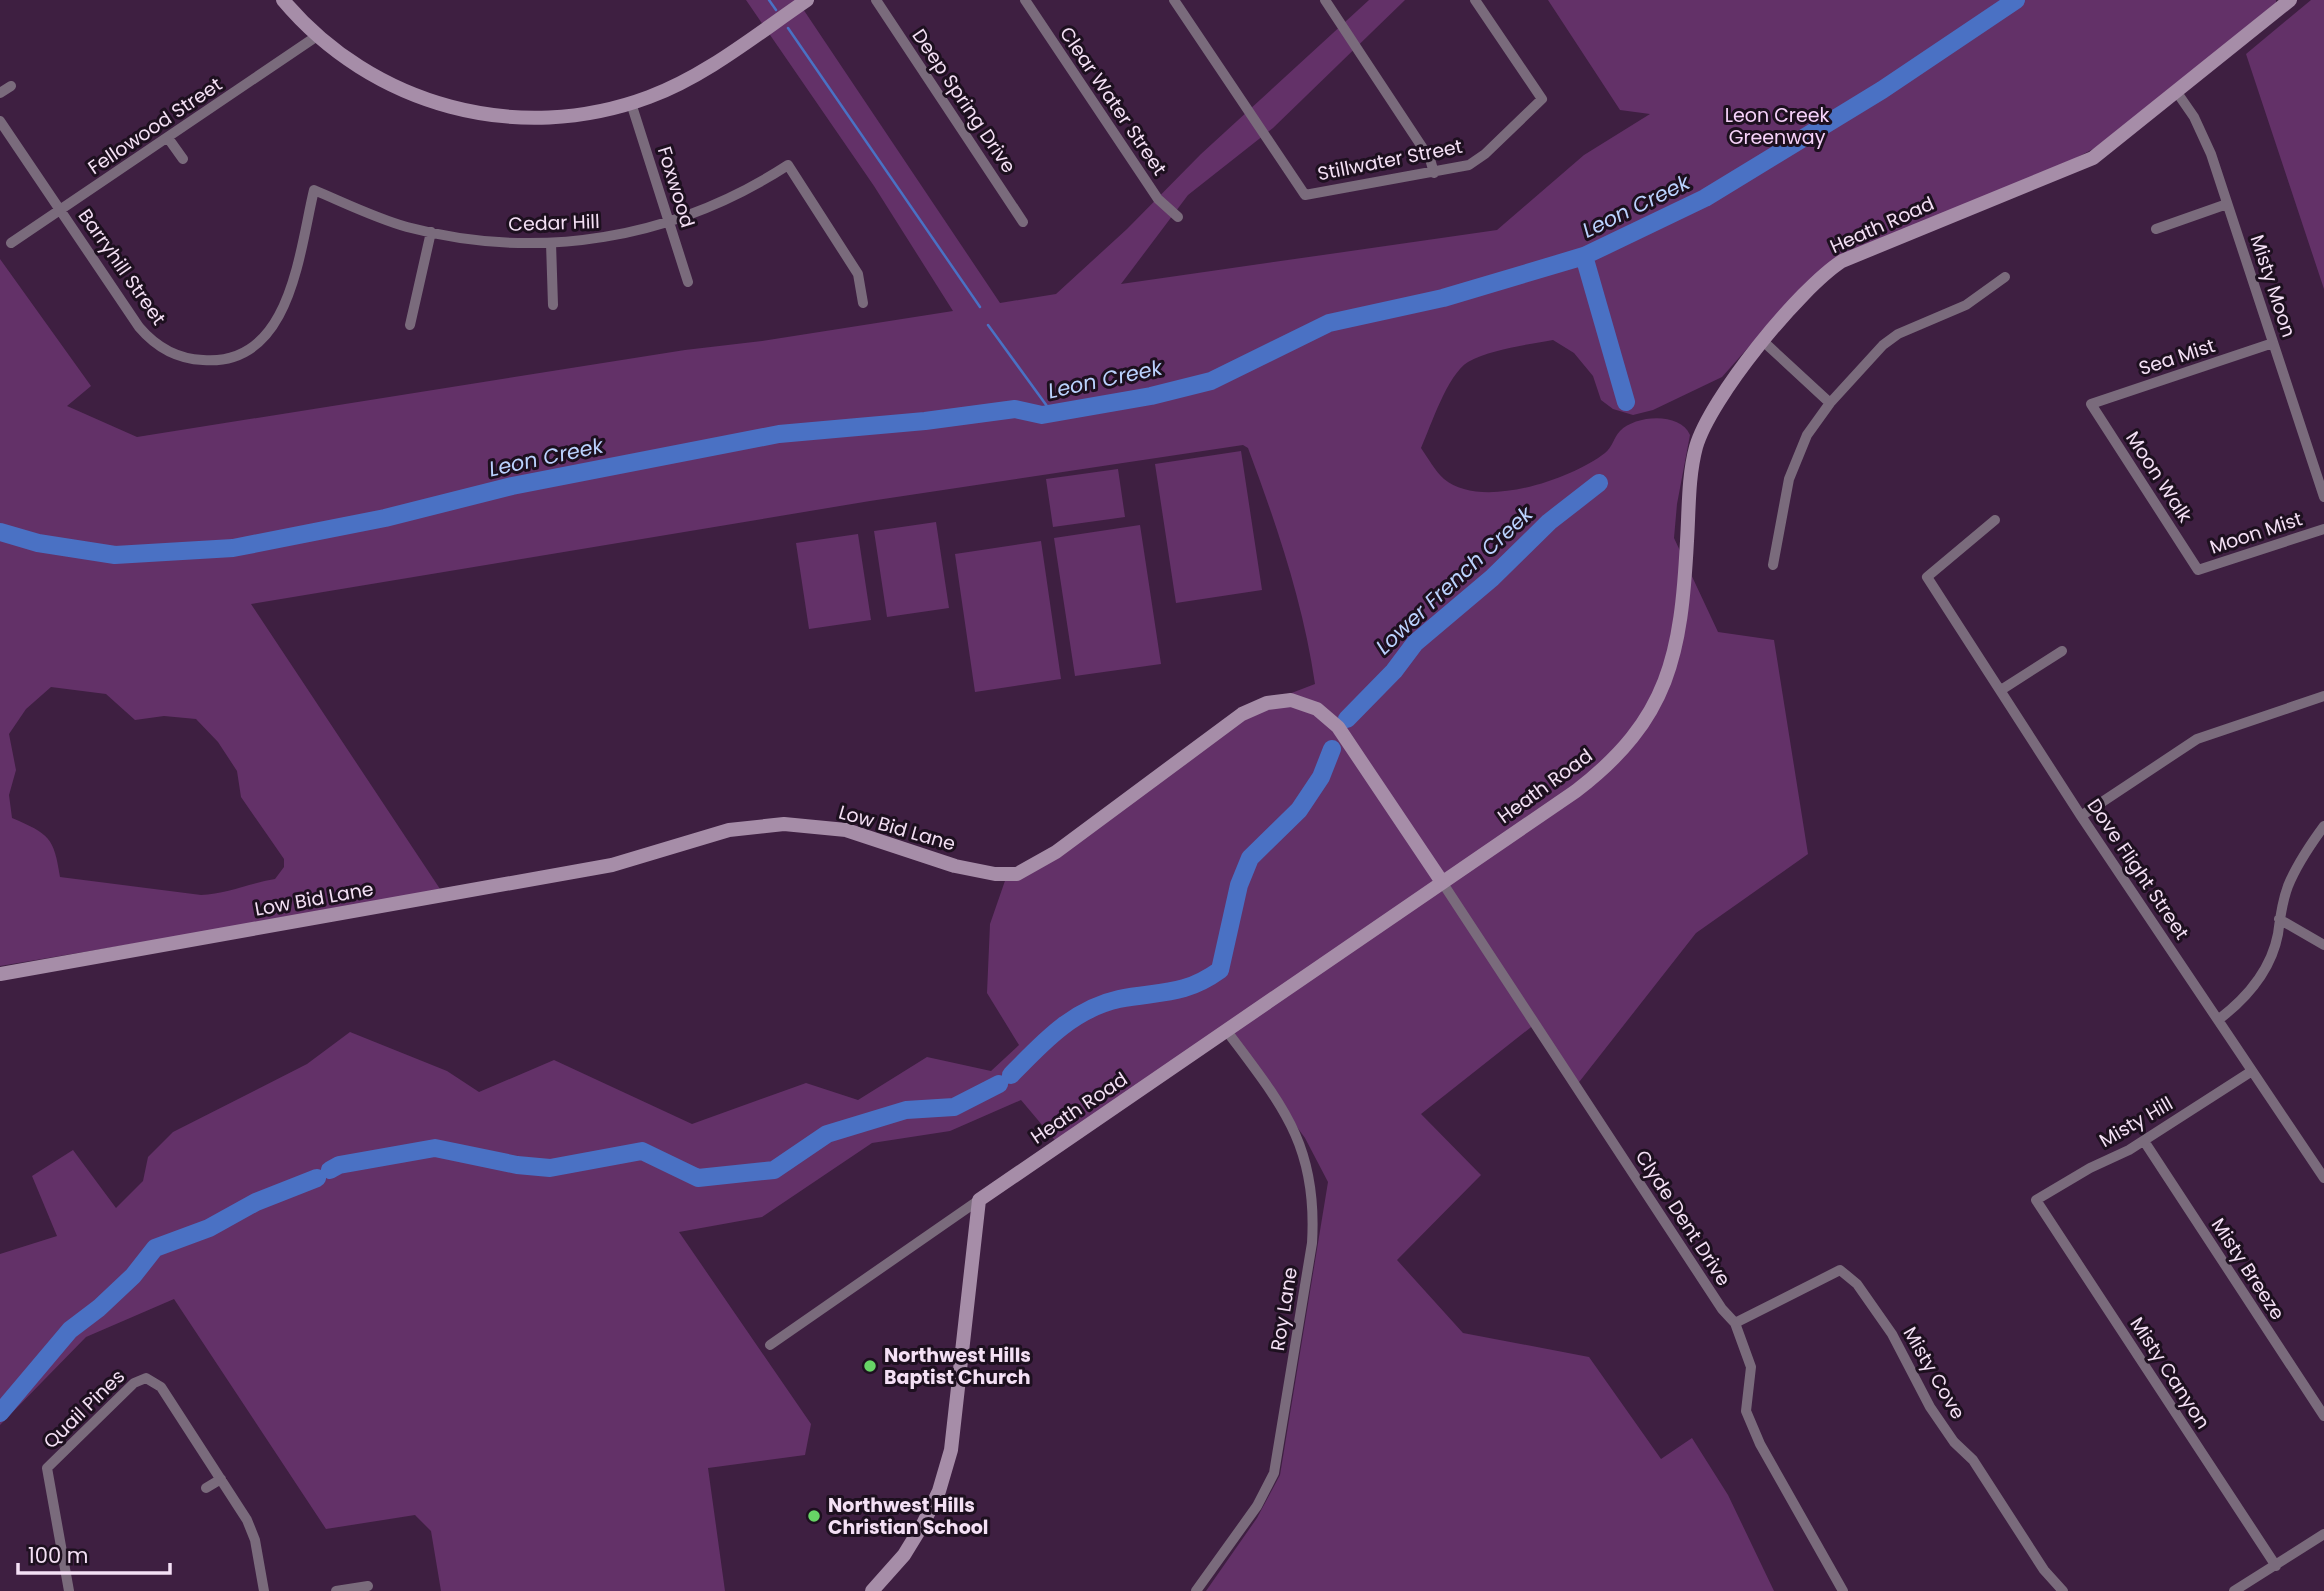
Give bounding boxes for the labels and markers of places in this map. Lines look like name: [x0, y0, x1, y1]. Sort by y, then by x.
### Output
place label: Northwest Hills Baptist Church: [884, 1342, 1031, 1391]
marker: Northwest Hills Baptist Church: [862, 1358, 878, 1374]
place label: Northwest Hills Christian School: [828, 1492, 988, 1541]
marker: Northwest Hills Christian School: [806, 1508, 822, 1524]

